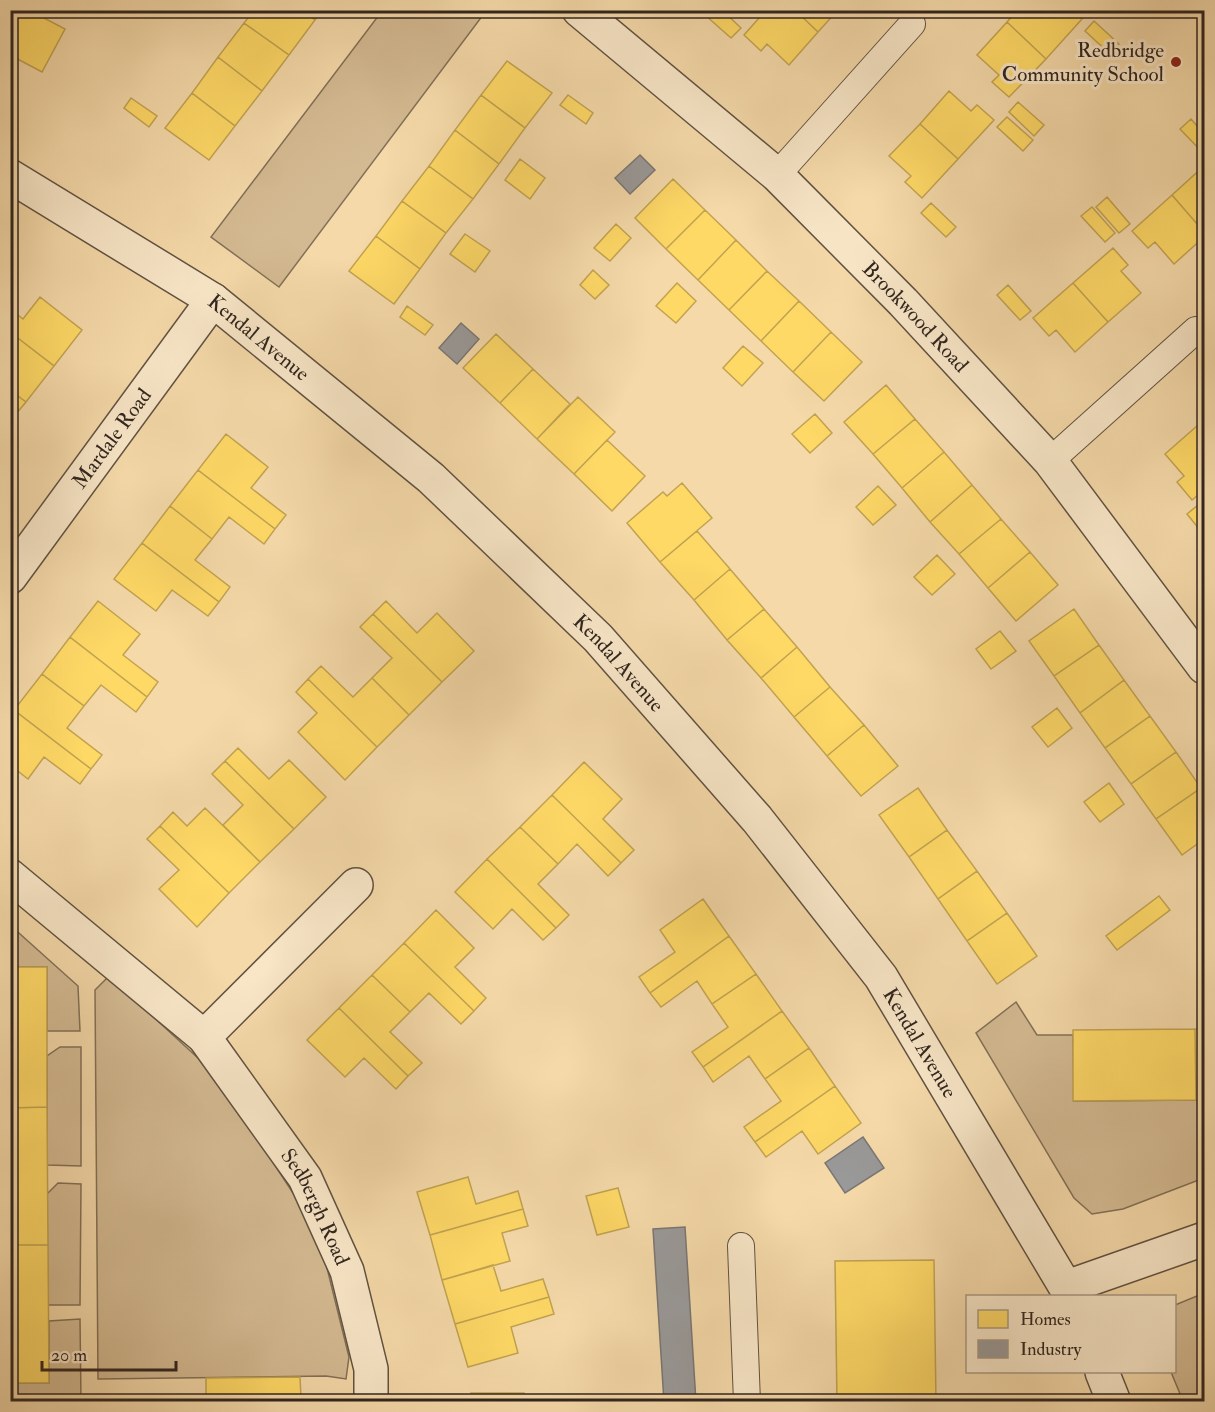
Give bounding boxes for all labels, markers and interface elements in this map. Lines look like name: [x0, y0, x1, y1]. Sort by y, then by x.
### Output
place label: Redbridge Community School: [1002, 37, 1165, 88]
marker: Redbridge Community School: [1169, 55, 1183, 69]
street label: Brookwood Road: [857, 255, 975, 378]
street label: Kendal Avenue: [202, 288, 315, 387]
street label: Mardale Road: [66, 382, 158, 494]
street label: Kendal Avenue: [567, 608, 670, 718]
street label: Kendal Avenue: [877, 983, 964, 1103]
street label: Sedbergh Road: [275, 1143, 356, 1270]
legend: [966, 1295, 1176, 1373]
text: Homes: [1020, 1308, 1071, 1331]
scale bar: [42, 1334, 176, 1372]
text: Industry: [1020, 1338, 1082, 1361]
text: 20 m: [51, 1344, 87, 1367]

